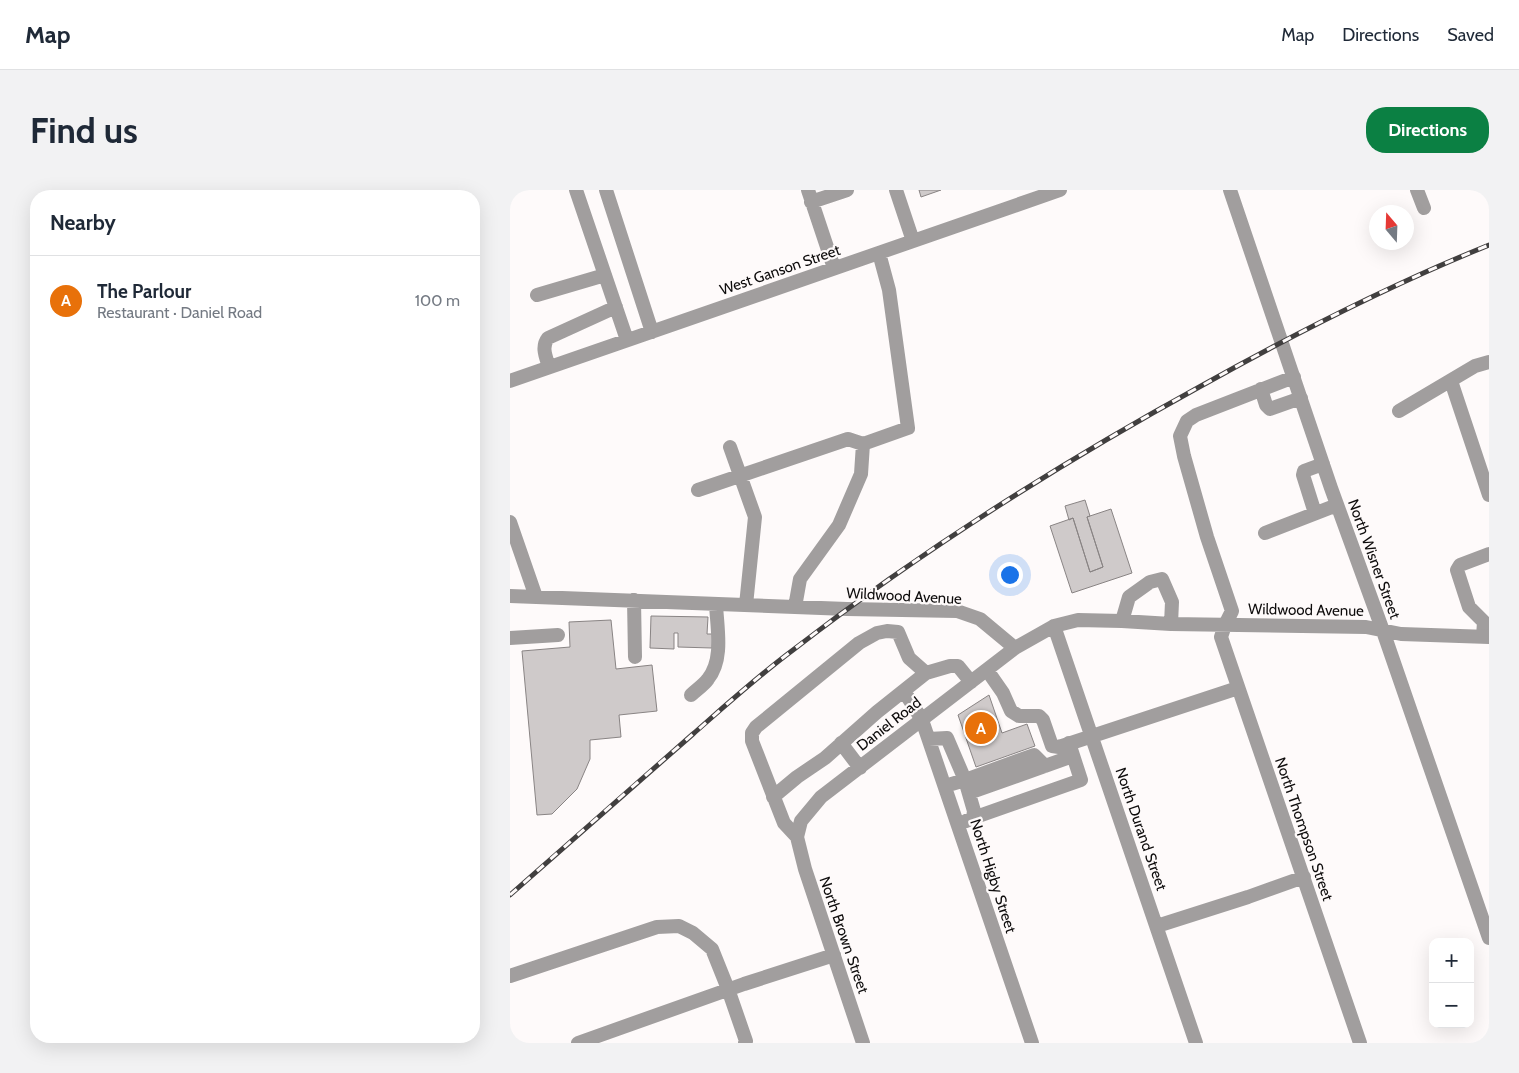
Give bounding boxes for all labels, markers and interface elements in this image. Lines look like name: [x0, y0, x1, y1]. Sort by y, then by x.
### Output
text: Map: [25, 20, 71, 49]
text: Map: [1281, 24, 1314, 46]
text: Directions: [1342, 24, 1419, 46]
text: Saved: [1447, 24, 1494, 46]
button: Directions: [1366, 107, 1489, 153]
text: Find us: [30, 109, 138, 152]
north arrow: [1369, 205, 1414, 250]
text: Nearby: [50, 210, 116, 235]
street label: West Ganson Street: [717, 241, 843, 299]
text: The Parlour: [97, 280, 191, 303]
text: A: [61, 291, 71, 310]
text: 100 m: [415, 291, 460, 310]
text: Restaurant · Daniel Road: [97, 303, 262, 322]
street label: North Wisner Street: [1344, 497, 1404, 621]
your location: [997, 562, 1023, 588]
street label: Wildwood Avenue: [846, 584, 963, 608]
street label: Wildwood Avenue: [1248, 600, 1364, 620]
street label: Daniel Road: [853, 693, 925, 755]
pin: A: [965, 709, 997, 747]
street label: North Thompson Street: [1271, 755, 1337, 903]
street label: North Durand Street: [1111, 765, 1171, 893]
street label: North Higby Street: [966, 817, 1020, 935]
street label: North Brown Street: [816, 874, 872, 996]
map controls: [1429, 938, 1474, 1028]
button: +: [1429, 938, 1474, 983]
button: −: [1429, 983, 1474, 1028]

